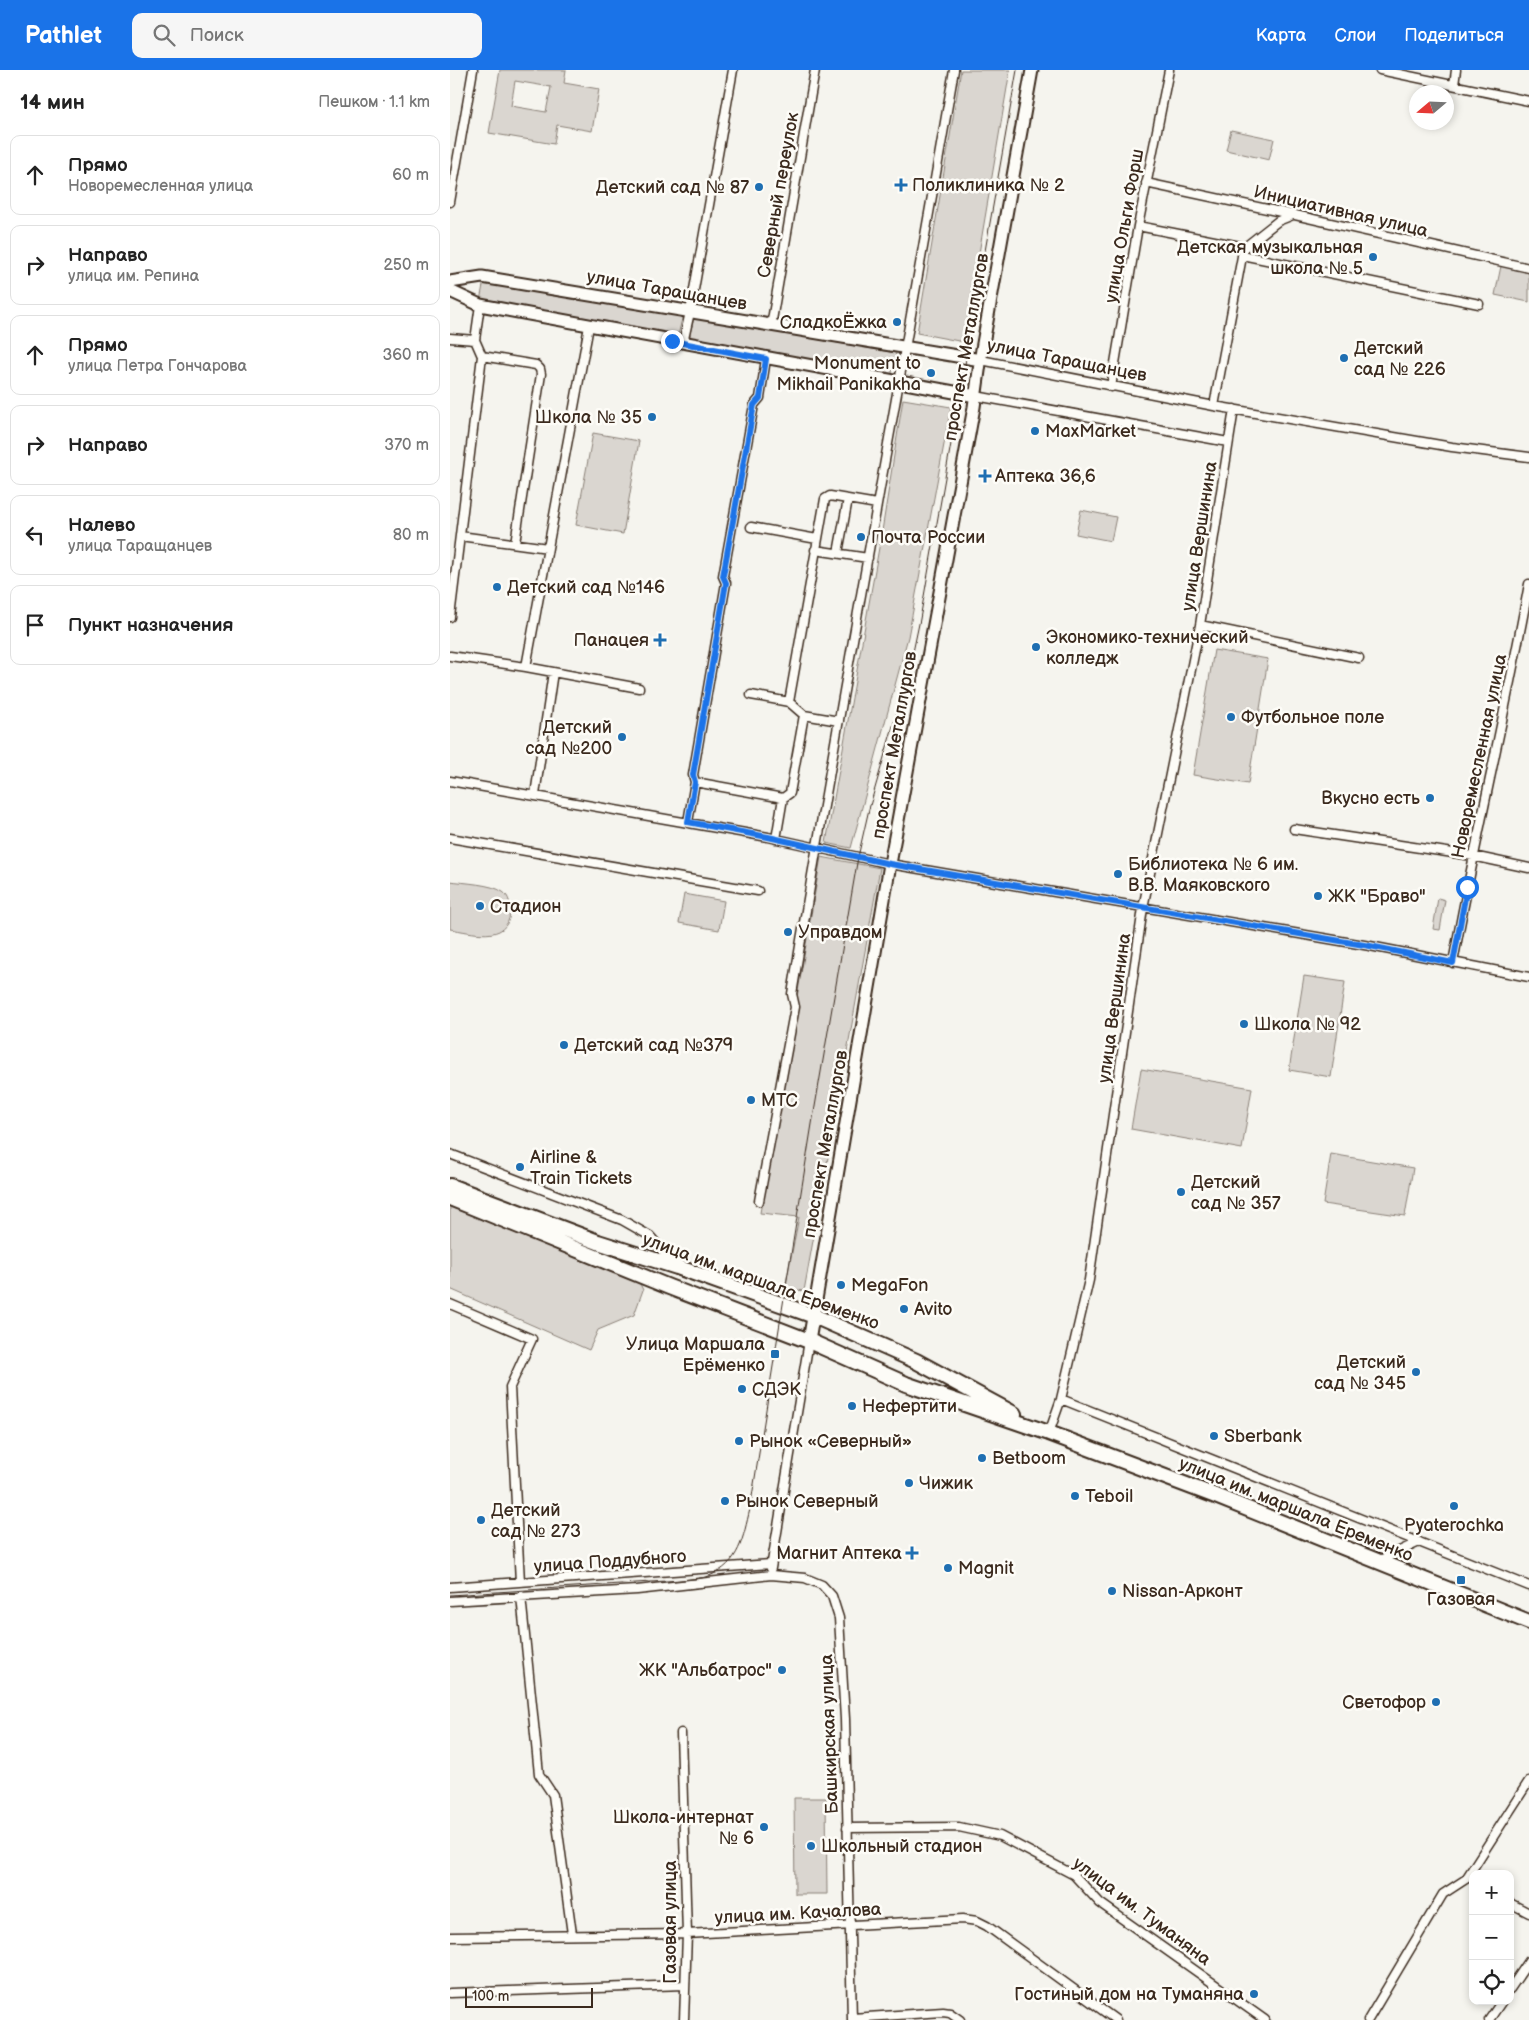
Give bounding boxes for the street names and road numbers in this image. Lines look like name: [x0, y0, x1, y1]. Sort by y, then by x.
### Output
street label: Северный переулок: [754, 110, 804, 280]
street label: улица Ольги Форш: [1101, 147, 1148, 305]
street label: Инициативная улица: [1252, 181, 1430, 242]
street label: проспект Металлургов: [940, 251, 993, 443]
street label: улица Таращанцев: [585, 266, 749, 315]
street label: улица Таращанцев: [985, 335, 1149, 386]
street label: улица Вершинина: [1177, 459, 1222, 612]
street label: проспект Металлургов: [868, 649, 921, 841]
street label: Новоремесленная улица: [1448, 652, 1511, 860]
street label: улица Вершинина: [1094, 931, 1135, 1084]
street label: проспект Металлургов: [799, 1048, 852, 1240]
street label: улица им. маршала Еременко: [640, 1229, 882, 1334]
street label: улица им. маршала Еременко: [1176, 1453, 1416, 1566]
street label: улица Поддубного: [533, 1546, 687, 1577]
street label: Башкирская улица: [816, 1653, 843, 1814]
street label: улица им. Туманяна: [1069, 1853, 1215, 1970]
street label: Газовая улица: [660, 1860, 681, 1984]
street label: улица им. Качалова: [714, 1899, 882, 1928]

